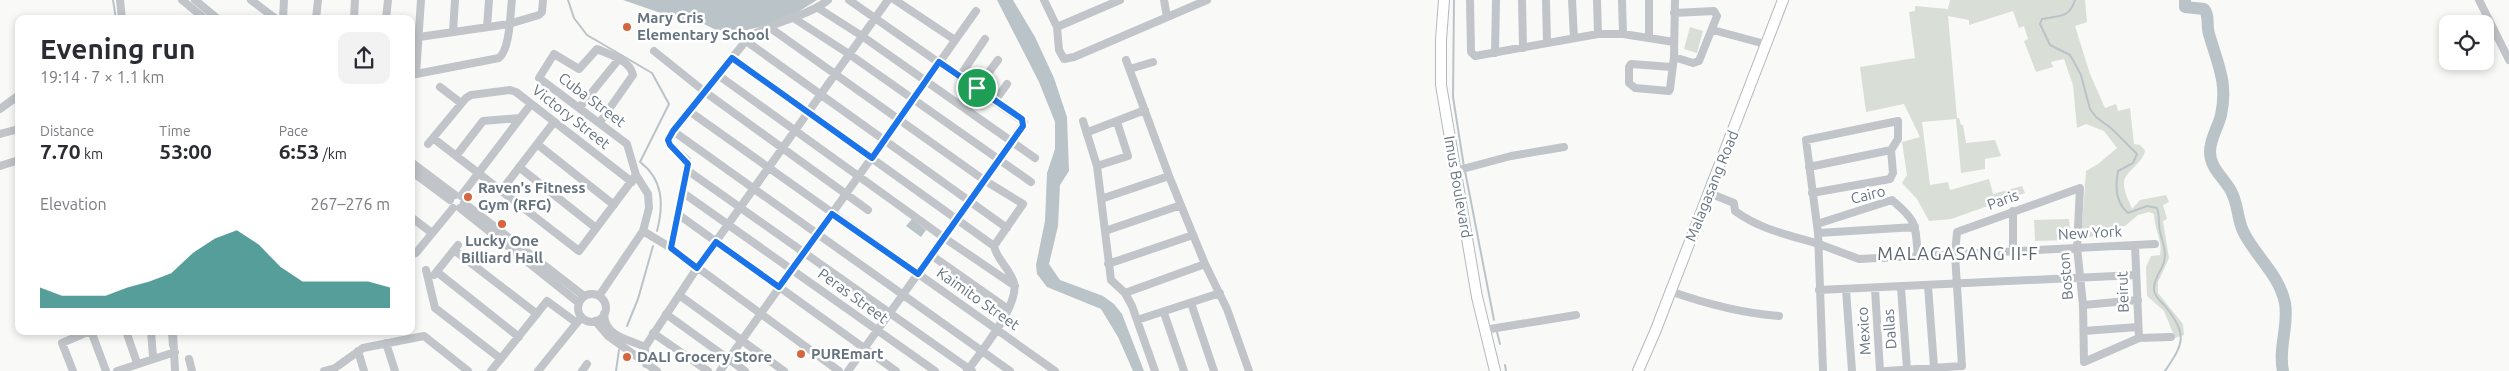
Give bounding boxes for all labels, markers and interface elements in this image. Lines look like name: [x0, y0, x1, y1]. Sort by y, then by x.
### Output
place label: Mary Cris Elementary School: [637, 9, 770, 43]
map controls: [2439, 15, 2494, 70]
button: locate: [2439, 15, 2494, 70]
marker: Mary Cris Elementary School: [621, 21, 633, 33]
button: share: [338, 32, 390, 84]
text: Evening run: [40, 33, 195, 64]
pin: [956, 67, 998, 109]
text: 19:14 · 7 × 1.1 km: [40, 68, 164, 86]
street label: Cuba Street: [555, 69, 629, 130]
icon: arrive: [963, 74, 991, 102]
street label: Victory Street: [529, 81, 614, 152]
text: Distance: [40, 123, 94, 139]
text: Time: [159, 123, 191, 139]
text: Pace: [279, 123, 308, 139]
street label: Malagasang Road: [1682, 128, 1742, 244]
street label: Imus Boulevard: [1441, 134, 1476, 240]
text: 7.70: [40, 139, 81, 163]
text: 53:00: [159, 139, 212, 163]
text: 6:53: [279, 139, 319, 163]
text: km: [81, 146, 103, 162]
text: /km: [319, 146, 347, 162]
place label: Raven's Fitness Gym (RFG): [478, 179, 586, 213]
street label: Cairo: [1849, 182, 1887, 207]
street label: Paris: [1985, 186, 2021, 213]
marker: Raven's Fitness Gym (RFG): [462, 191, 474, 203]
text: Elevation: [40, 195, 107, 213]
text: 267–276 m: [310, 195, 390, 213]
marker: Lucky One Billiard Hall: [496, 218, 508, 230]
street label: New York: [2058, 222, 2123, 243]
place label: Lucky One Billiard Hall: [461, 232, 544, 266]
district label: MALAGASANG II-F: [1877, 243, 2039, 263]
street label: Boston: [2055, 251, 2076, 301]
street label: Kaimito Street: [934, 264, 1023, 333]
street label: Peras Street: [815, 265, 892, 327]
street label: Beirut: [2113, 271, 2132, 313]
street label: Mexico: [1853, 306, 1874, 356]
street label: Dallas: [1880, 308, 1899, 350]
place label: PUREmart: [811, 345, 884, 362]
place label: DALI Grocery Store: [637, 348, 772, 365]
marker: PUREmart: [795, 348, 807, 360]
marker: DALI Grocery Store: [621, 351, 633, 363]

